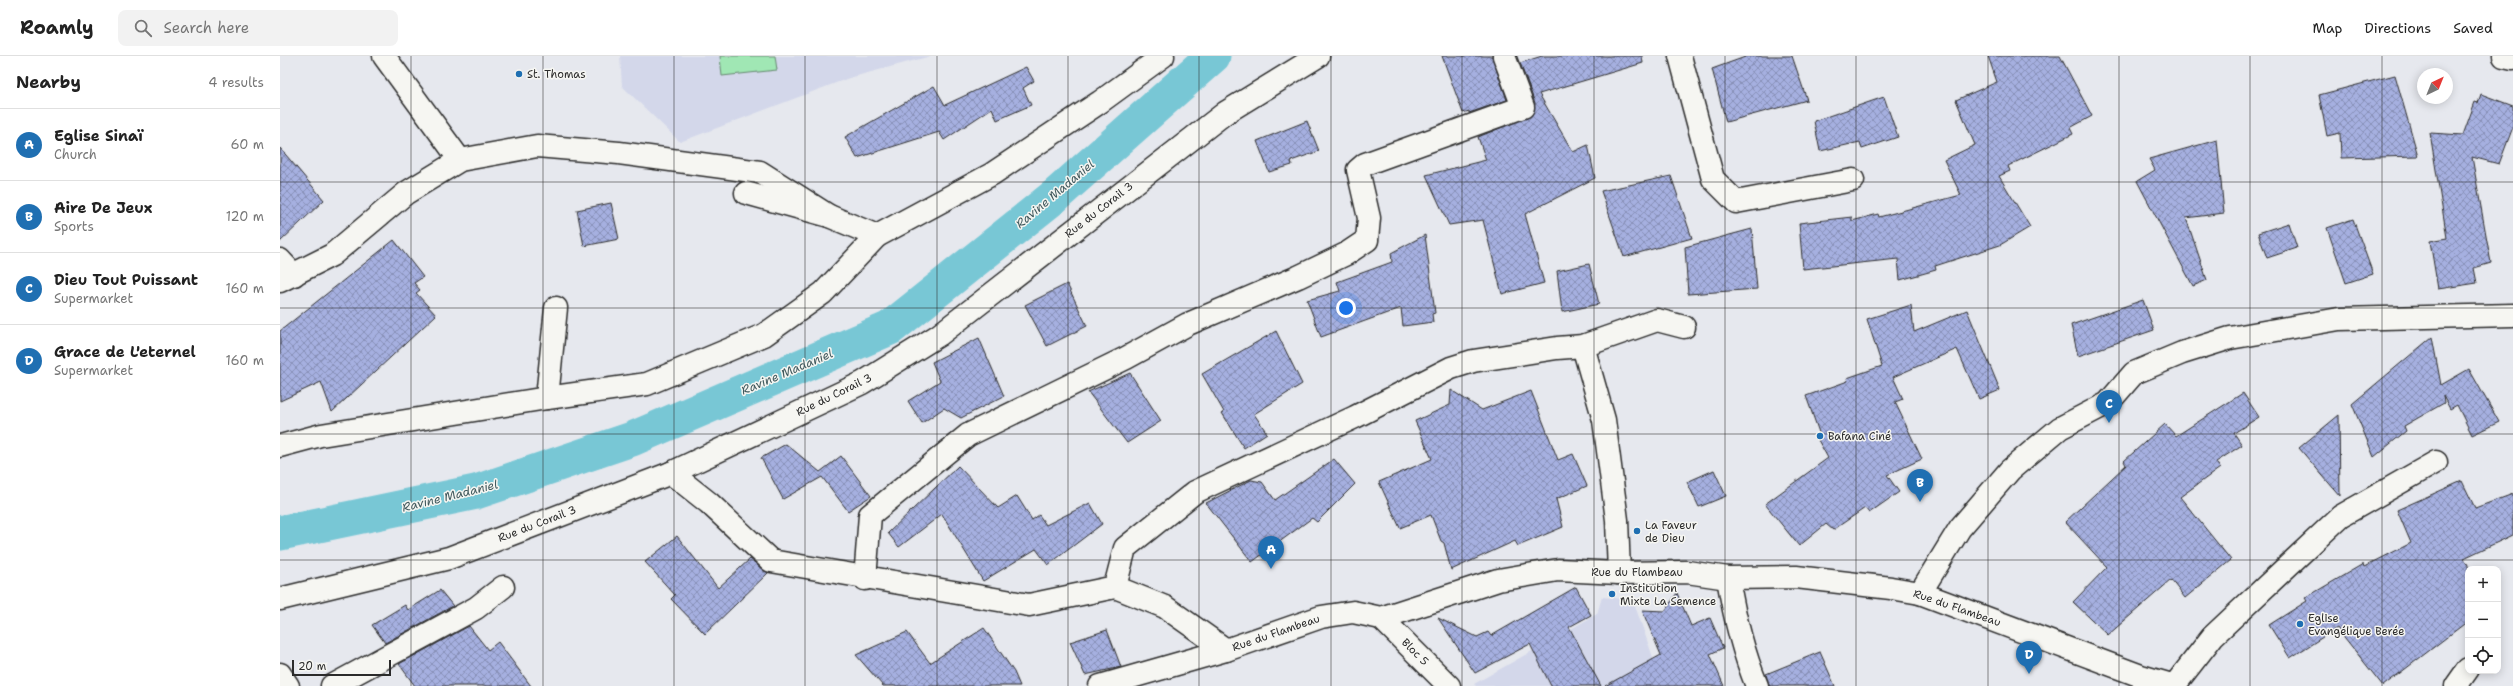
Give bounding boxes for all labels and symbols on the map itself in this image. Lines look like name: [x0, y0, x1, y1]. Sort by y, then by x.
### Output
place label: St. Thomas: [527, 67, 586, 82]
north arrow: [2417, 68, 2453, 104]
marker: St. Thomas: [514, 69, 524, 79]
water label: Ravine Madaniel: [1012, 156, 1098, 232]
street label: Rue du Corail 3: [1062, 179, 1136, 241]
your location: [1336, 298, 1356, 318]
water label: Ravine Madaniel: [739, 345, 835, 399]
street label: Rue du Corail 3: [794, 370, 874, 420]
pin: C: [2096, 390, 2122, 423]
place label: Bafana Ciné: [1828, 429, 1891, 444]
marker: Bafana Ciné: [1815, 431, 1825, 441]
pin: B: [1907, 469, 1933, 502]
water label: Ravine Madaniel: [400, 476, 500, 516]
street label: Rue du Corail 3: [496, 502, 578, 546]
place label: La Faveur de Dieu: [1645, 518, 1697, 546]
marker: La Faveur de Dieu: [1632, 526, 1642, 536]
pin: A: [1258, 536, 1284, 569]
street label: Rue du Flambeau: [1591, 565, 1683, 580]
place label: Institution Mixte La Semence: [1620, 581, 1716, 609]
street label: Rue du Flambeau: [1911, 586, 2003, 630]
marker: Institution Mixte La Semence: [1607, 589, 1617, 599]
street label: Rue du Flambeau: [1230, 611, 1322, 655]
place label: Eglise Evangélique Berée: [2308, 611, 2405, 639]
marker: Eglise Evangélique Berée: [2295, 619, 2305, 629]
street label: Bloc 5: [1398, 635, 1432, 669]
pin: D: [2016, 641, 2042, 674]
scale bar: [292, 658, 391, 677]

